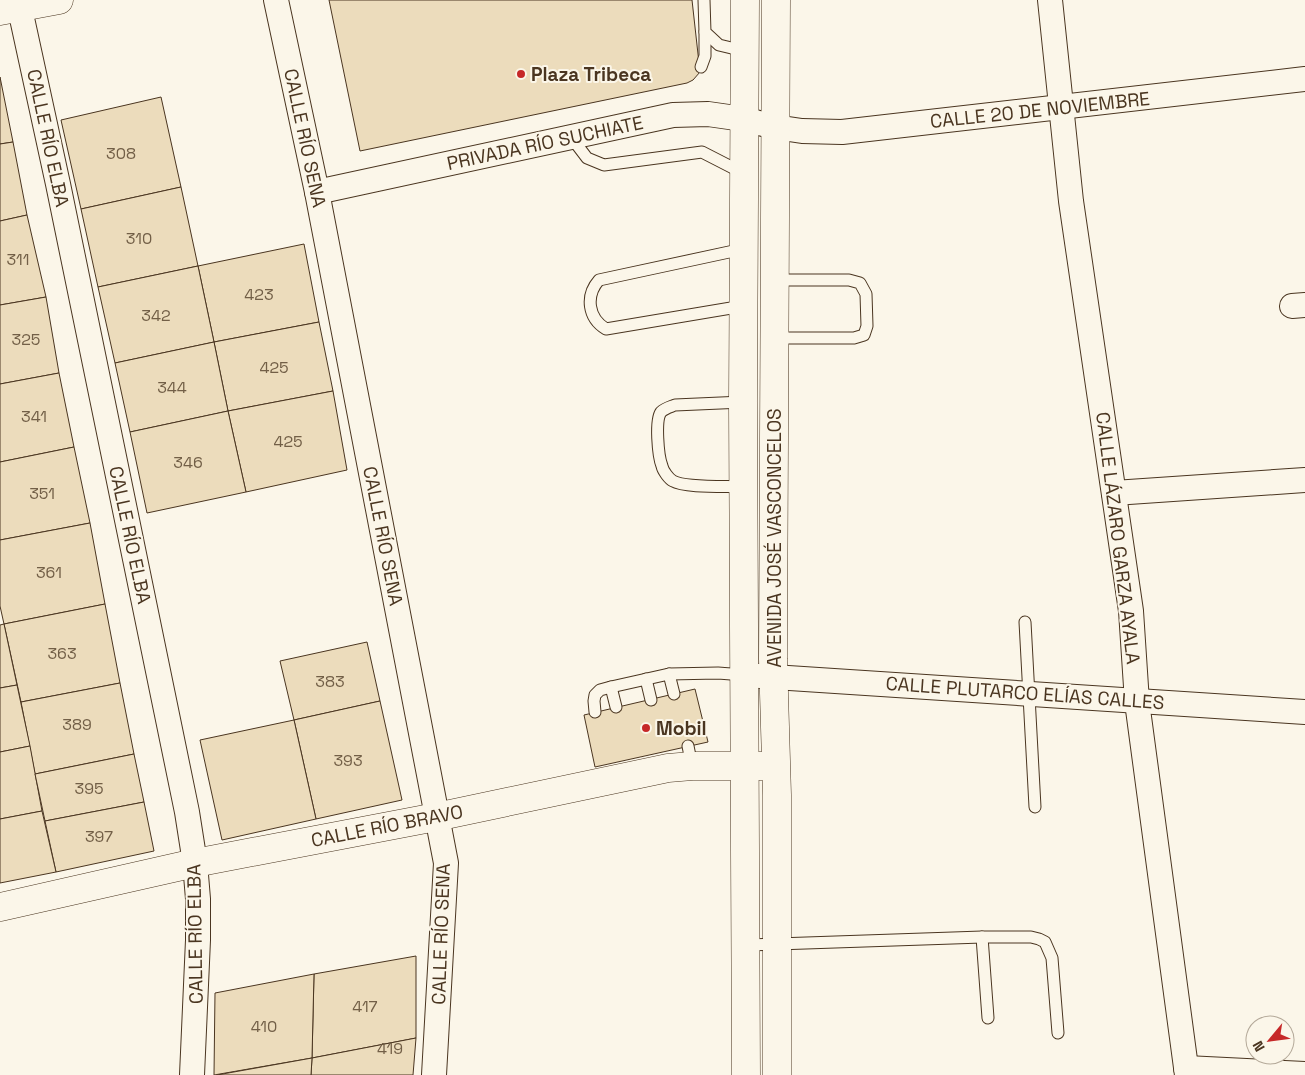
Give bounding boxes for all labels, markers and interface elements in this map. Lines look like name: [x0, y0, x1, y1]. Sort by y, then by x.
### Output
place label: Plaza Tribeca: [531, 62, 651, 87]
street label: CALLE RÍO SENA: [278, 66, 332, 210]
street label: CALLE RÍO ELBA: [21, 67, 75, 209]
marker: Plaza Tribeca: [515, 68, 527, 80]
street label: CALLE 20 DE NOVIEMBRE: [929, 86, 1151, 134]
street label: PRIVADA RÍO SUCHIATE: [445, 110, 645, 176]
house number: 308: [106, 143, 136, 164]
house number: 310: [126, 228, 152, 249]
house number: 311: [7, 249, 29, 270]
house number: 423: [244, 284, 274, 305]
house number: 342: [141, 305, 171, 326]
house number: 325: [12, 329, 40, 350]
house number: 425: [259, 357, 289, 378]
house number: 344: [157, 377, 187, 398]
house number: 341: [21, 406, 47, 427]
street label: AVENIDA JOSÉ VASCONCELOS: [762, 408, 787, 668]
street label: CALLE LÁZARO GARZA AYALA: [1090, 410, 1146, 666]
house number: 425: [273, 431, 303, 452]
house number: 346: [173, 452, 203, 473]
street label: CALLE RÍO ELBA: [103, 464, 157, 606]
street label: CALLE RÍO SENA: [357, 464, 409, 608]
house number: 351: [29, 483, 55, 504]
house number: 361: [36, 562, 62, 583]
house number: 363: [47, 643, 77, 664]
house number: 383: [315, 671, 345, 692]
street label: CALLE PLUTARCO ELÍAS CALLES: [885, 671, 1165, 715]
house number: 389: [62, 714, 92, 735]
place label: Mobil: [656, 716, 707, 741]
marker: Mobil: [640, 722, 652, 734]
house number: 393: [333, 750, 363, 771]
house number: 395: [74, 778, 104, 799]
street label: CALLE RÍO BRAVO: [309, 799, 465, 853]
house number: 397: [85, 826, 113, 847]
street label: CALLE RÍO SENA: [426, 863, 456, 1005]
street label: CALLE RÍO ELBA: [181, 864, 209, 1004]
house number: 417: [352, 996, 378, 1017]
north arrow: [1245, 1015, 1295, 1065]
house number: 410: [251, 1016, 277, 1037]
house number: 419: [377, 1038, 403, 1059]
text: N: [1248, 1038, 1269, 1055]

